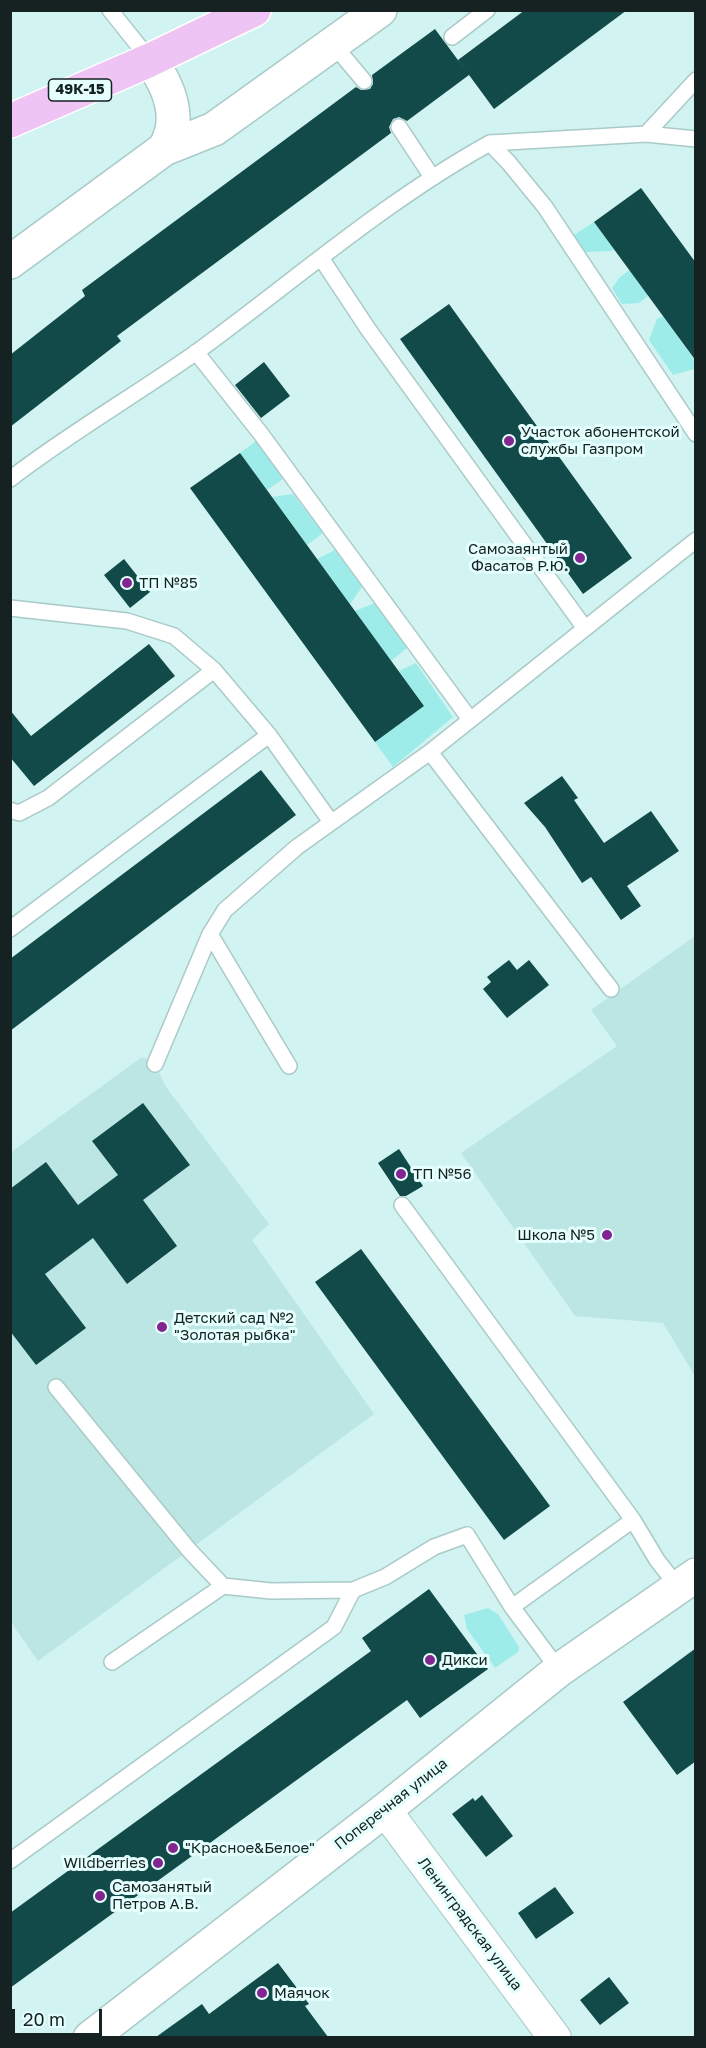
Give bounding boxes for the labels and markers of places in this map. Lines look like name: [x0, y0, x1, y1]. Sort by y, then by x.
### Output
place label: Участок абонентской службы Газпром: [521, 423, 680, 458]
marker: Участок абонентской службы Газпром: [502, 434, 516, 448]
place label: Самозаянтый Фасатов Р.Ю.: [468, 540, 568, 575]
marker: Самозаянтый Фасатов Р.Ю.: [573, 551, 587, 565]
place label: ТП №85: [139, 574, 198, 592]
marker: ТП №85: [120, 576, 134, 590]
place label: ТП №56: [413, 1165, 471, 1183]
marker: ТП №56: [394, 1167, 408, 1181]
place label: Школа №5: [517, 1226, 595, 1244]
marker: Школа №5: [600, 1228, 614, 1242]
place label: Детский сад №2 "Золотая рыбка": [174, 1309, 295, 1344]
marker: Детский сад №2 "Золотая рыбка": [155, 1320, 169, 1334]
place label: Дикси: [442, 1651, 488, 1669]
marker: Дикси: [423, 1653, 437, 1667]
place label: "Красное&Белое": [185, 1839, 315, 1857]
marker: "Красное&Белое": [166, 1841, 180, 1855]
place label: Wildberries: [63, 1854, 146, 1872]
marker: Wildberries: [151, 1856, 165, 1870]
place label: Самозанятый Петров А.В.: [112, 1878, 212, 1913]
marker: Самозанятый Петров А.В.: [93, 1889, 107, 1903]
place label: Маячок: [274, 1984, 330, 2002]
marker: Маячок: [255, 1986, 269, 2000]

